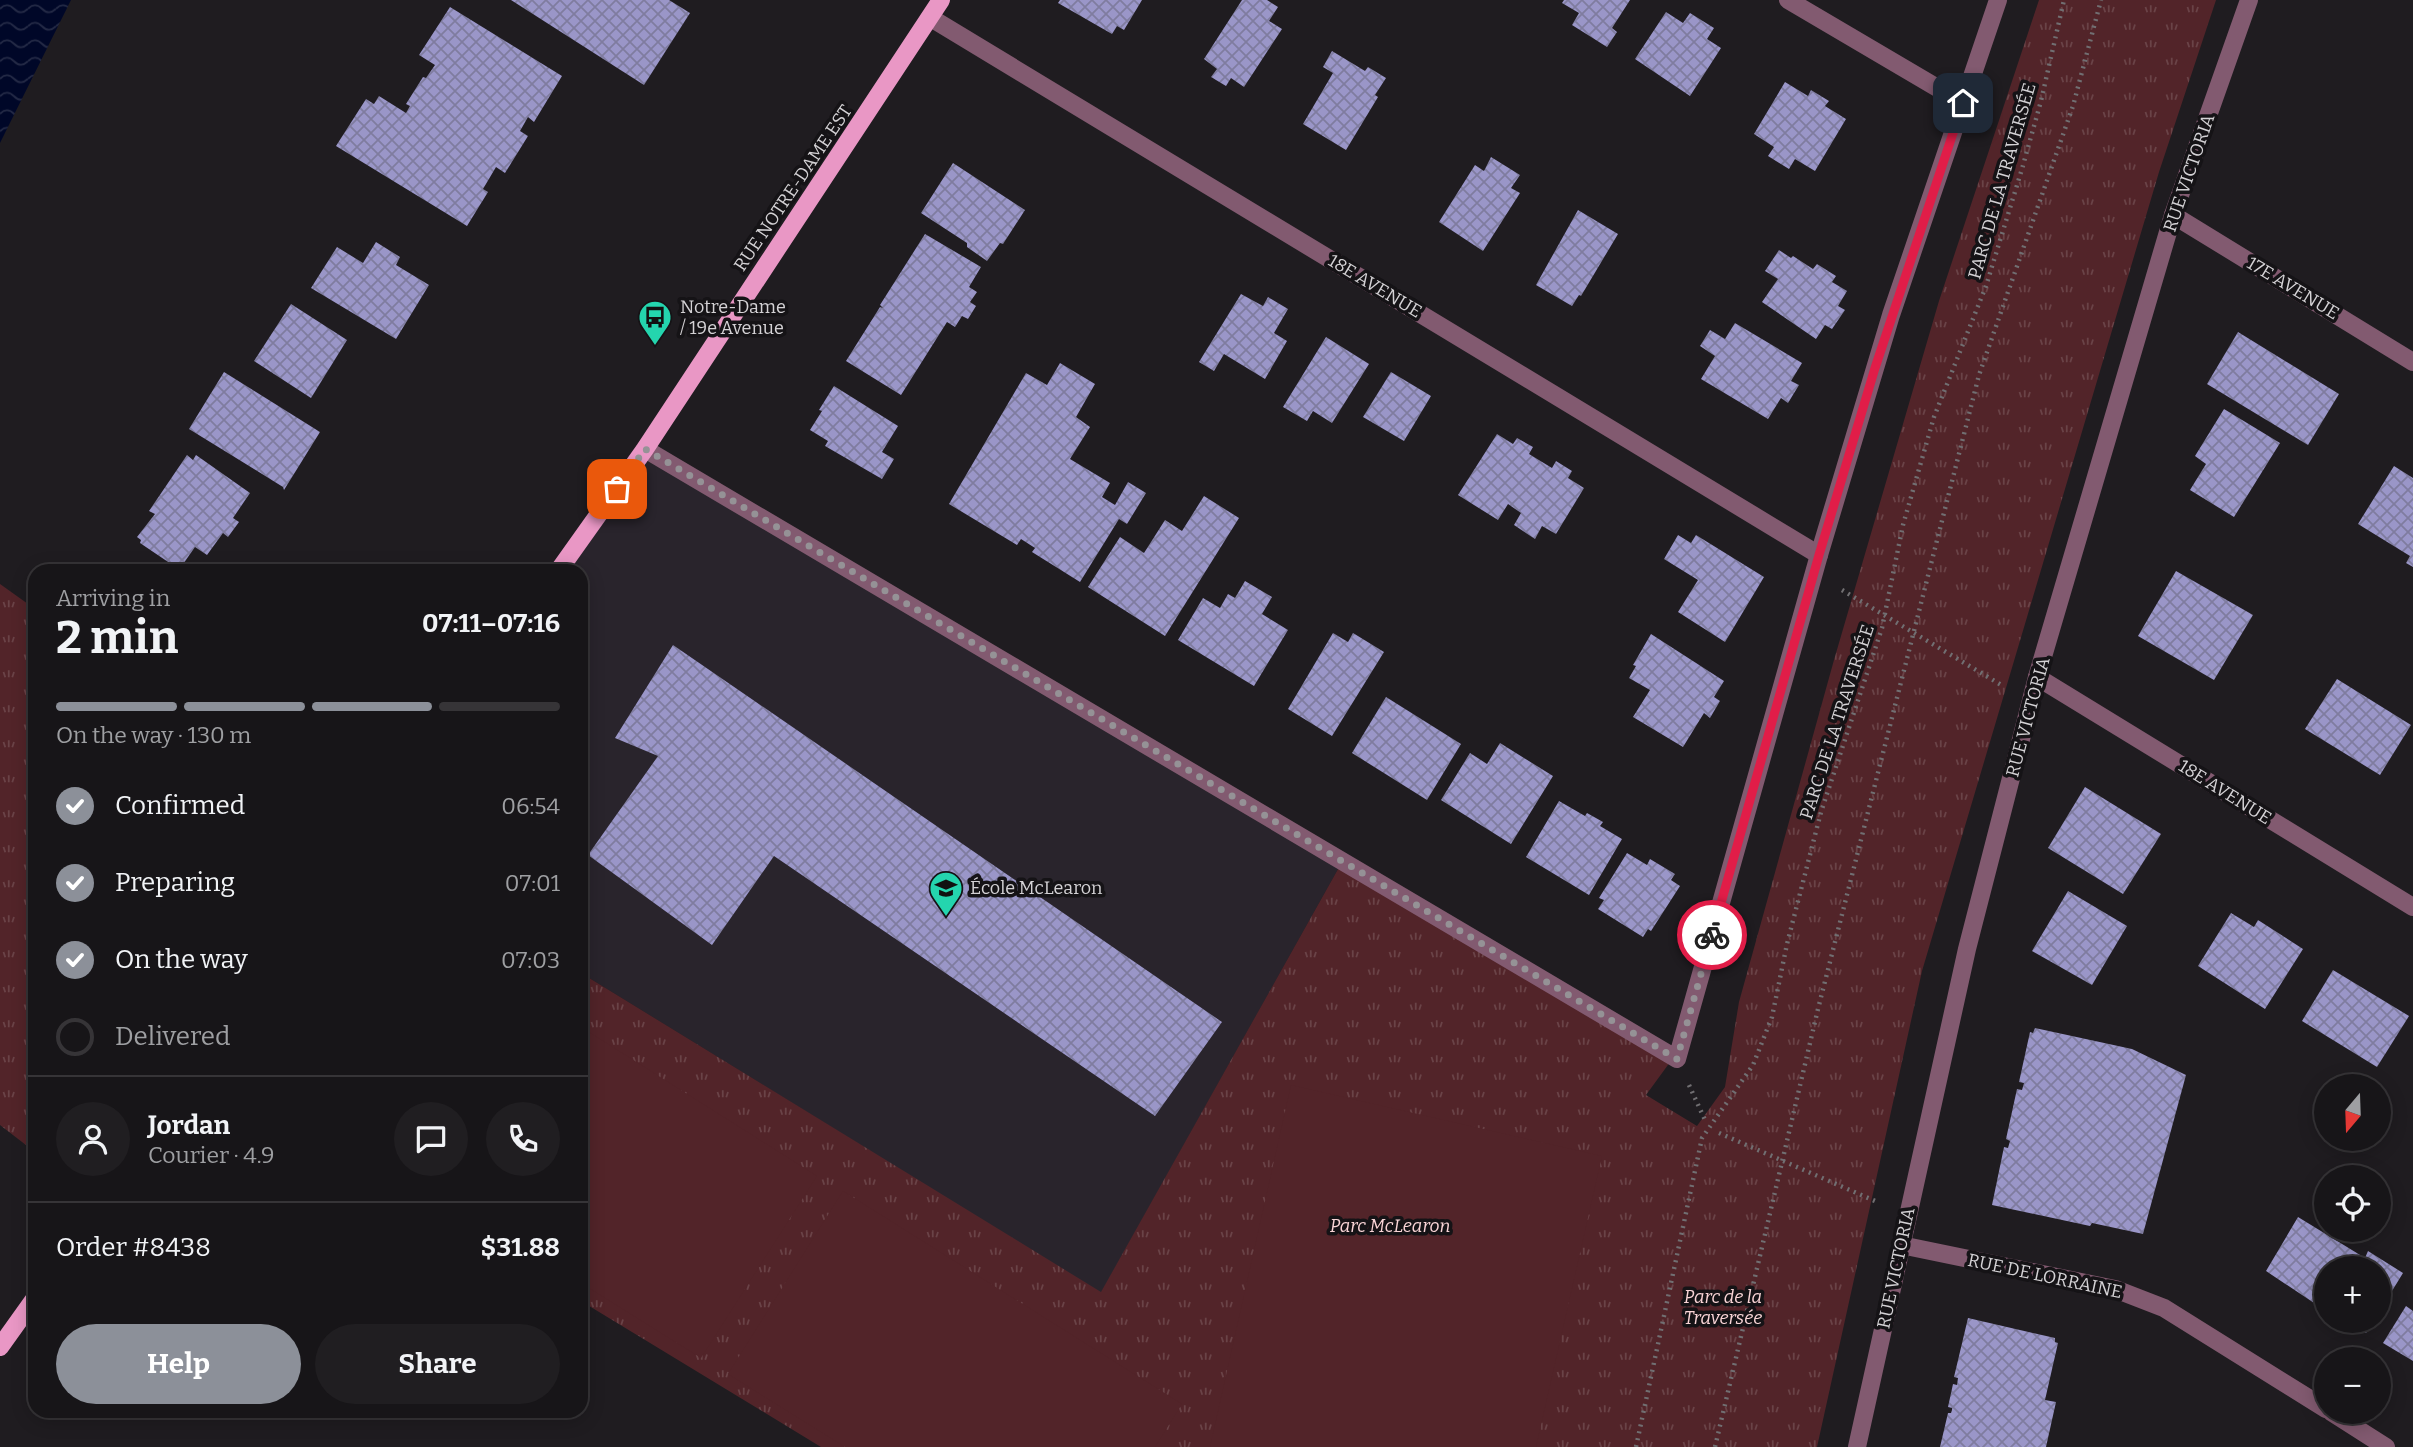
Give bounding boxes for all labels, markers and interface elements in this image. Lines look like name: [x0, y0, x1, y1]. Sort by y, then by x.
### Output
pin: [1933, 73, 1993, 133]
street label: PARC DE LA TRAVERSÉE: [1962, 80, 2041, 282]
icon: home: [1944, 84, 1982, 122]
street label: RUE NOTRE-DAME EST: [729, 100, 857, 275]
street label: RUE VICTORIA: [2159, 111, 2220, 235]
street label: 18E AVENUE: [1324, 249, 1426, 323]
street label: 17E AVENUE: [2243, 252, 2343, 324]
place label: Notre-Dame / 19e Avenue: [680, 296, 786, 339]
bus stop icon: Notre-Dame / 19e Avenue: [636, 298, 674, 347]
pin: [587, 459, 647, 519]
icon: bag: [598, 470, 636, 508]
text: Arriving in: [56, 584, 170, 612]
text: 07:11–07:16: [422, 608, 560, 639]
text: 2 min: [56, 610, 178, 665]
street label: PARC DE LA TRAVERSÉE: [1794, 622, 1879, 822]
street label: RUE VICTORIA: [2001, 655, 2055, 779]
text: On the way · 130 m: [56, 721, 251, 749]
street label: 18E AVENUE: [2174, 755, 2276, 829]
icon: check: [56, 787, 94, 825]
text: Confirmed: [115, 790, 245, 821]
text: 06:54: [501, 792, 560, 820]
icon: check: [56, 864, 94, 902]
text: Preparing: [115, 867, 235, 898]
text: 07:01: [505, 869, 560, 897]
school or university icon: École McLearon: [927, 869, 965, 918]
place label: École McLearon: [970, 876, 1103, 899]
courier: [1677, 900, 1747, 970]
icon: bike: [1693, 916, 1731, 954]
icon: check: [56, 941, 94, 979]
text: On the way: [115, 944, 248, 975]
text: 07:03: [501, 946, 560, 974]
text: Delivered: [115, 1021, 230, 1052]
north arrow: [2314, 1074, 2390, 1152]
map controls: [2314, 1074, 2391, 1424]
button: person: [56, 1102, 130, 1176]
button: chat: [394, 1102, 468, 1176]
button: phone: [486, 1102, 560, 1176]
text: Jordan: [148, 1110, 230, 1141]
text: Courier · 4.9: [148, 1141, 275, 1169]
button: locate: [2314, 1165, 2391, 1242]
street label: RUE VICTORIA: [1872, 1205, 1920, 1330]
park label: Parc McLearon: [1330, 1215, 1450, 1237]
text: Order #8438: [56, 1232, 211, 1263]
text: $31.88: [481, 1232, 560, 1263]
street label: RUE DE LORRAINE: [1966, 1249, 2124, 1303]
button: +: [2314, 1256, 2391, 1333]
park label: Parc de la Traversée: [1684, 1286, 1762, 1329]
button: Help: [56, 1324, 301, 1404]
button: Share: [315, 1324, 560, 1404]
button: −: [2314, 1347, 2391, 1424]

